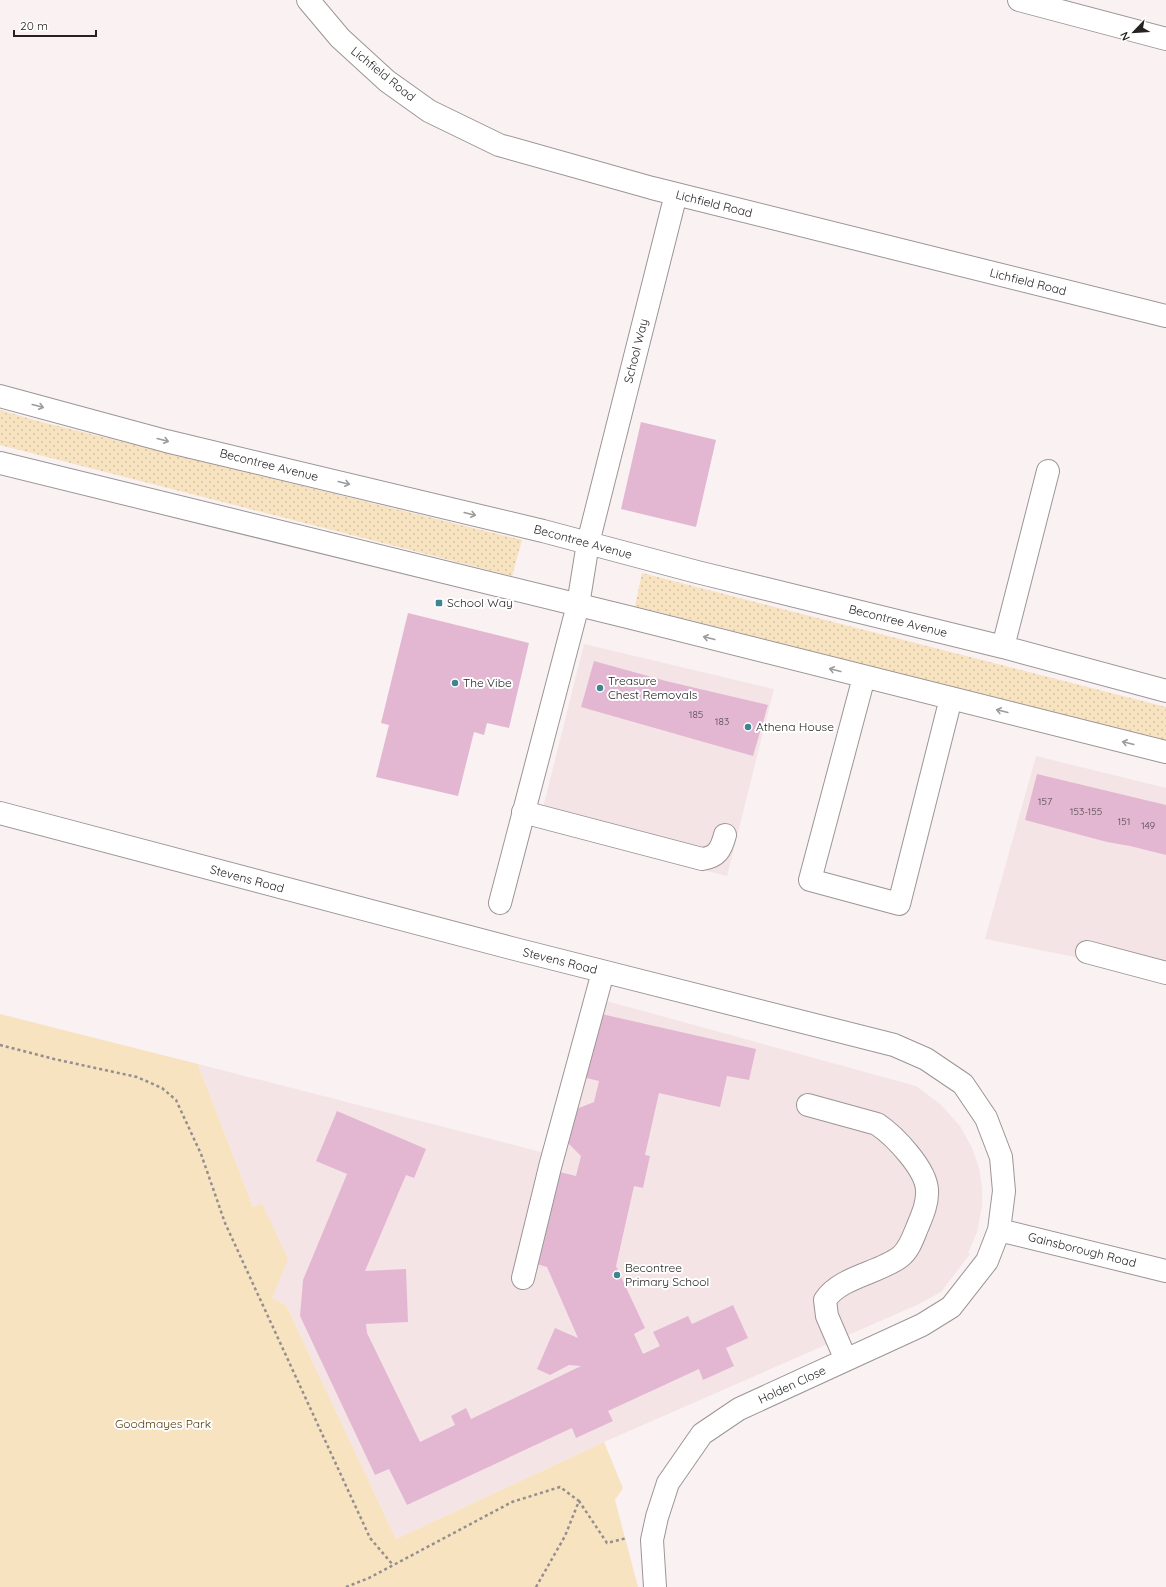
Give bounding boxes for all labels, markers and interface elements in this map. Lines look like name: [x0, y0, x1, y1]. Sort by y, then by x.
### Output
scale bar: [14, 12, 96, 38]
north arrow: [1114, 12, 1154, 52]
text: 20 m: [20, 18, 48, 33]
text: N: [1117, 30, 1133, 43]
street label: Lichfield Road: [348, 43, 419, 104]
street label: Lichfield Road: [674, 187, 754, 220]
street label: Lichfield Road: [988, 265, 1068, 298]
street label: School Way: [620, 317, 651, 385]
one-way arrow: [31, 403, 44, 410]
one-way arrow: [156, 437, 169, 444]
street label: Becontree Avenue: [218, 445, 320, 484]
one-way arrow: [337, 480, 350, 488]
one-way arrow: [464, 510, 477, 518]
street label: Becontree Avenue: [532, 521, 634, 562]
place label: School Way: [447, 595, 513, 610]
marker: School Way: [434, 598, 444, 608]
street label: Becontree Avenue: [847, 601, 949, 640]
one-way arrow: [703, 634, 716, 642]
one-way arrow: [829, 665, 842, 673]
place label: Treasure Chest Removals: [608, 673, 698, 702]
place label: The Vibe: [463, 675, 512, 690]
marker: The Vibe: [450, 678, 460, 688]
marker: Treasure Chest Removals: [595, 683, 605, 693]
one-way arrow: [996, 707, 1009, 715]
house number: 185: [689, 708, 703, 721]
house number: 183: [715, 715, 729, 728]
place label: Athena House: [756, 719, 834, 734]
marker: Athena House: [743, 722, 753, 732]
one-way arrow: [1122, 739, 1135, 746]
house number: 157: [1038, 795, 1052, 808]
house number: 153-155: [1070, 805, 1102, 818]
house number: 151: [1118, 815, 1130, 828]
house number: 149: [1141, 819, 1156, 832]
street label: Stevens Road: [208, 861, 286, 896]
street label: Stevens Road: [521, 944, 599, 977]
street label: Gainsborough Road: [1026, 1229, 1138, 1270]
place label: Becontree Primary School: [625, 1260, 709, 1289]
marker: Becontree Primary School: [612, 1270, 622, 1280]
street label: Holden Close: [756, 1362, 828, 1407]
park label: Goodmayes Park: [115, 1416, 211, 1431]

